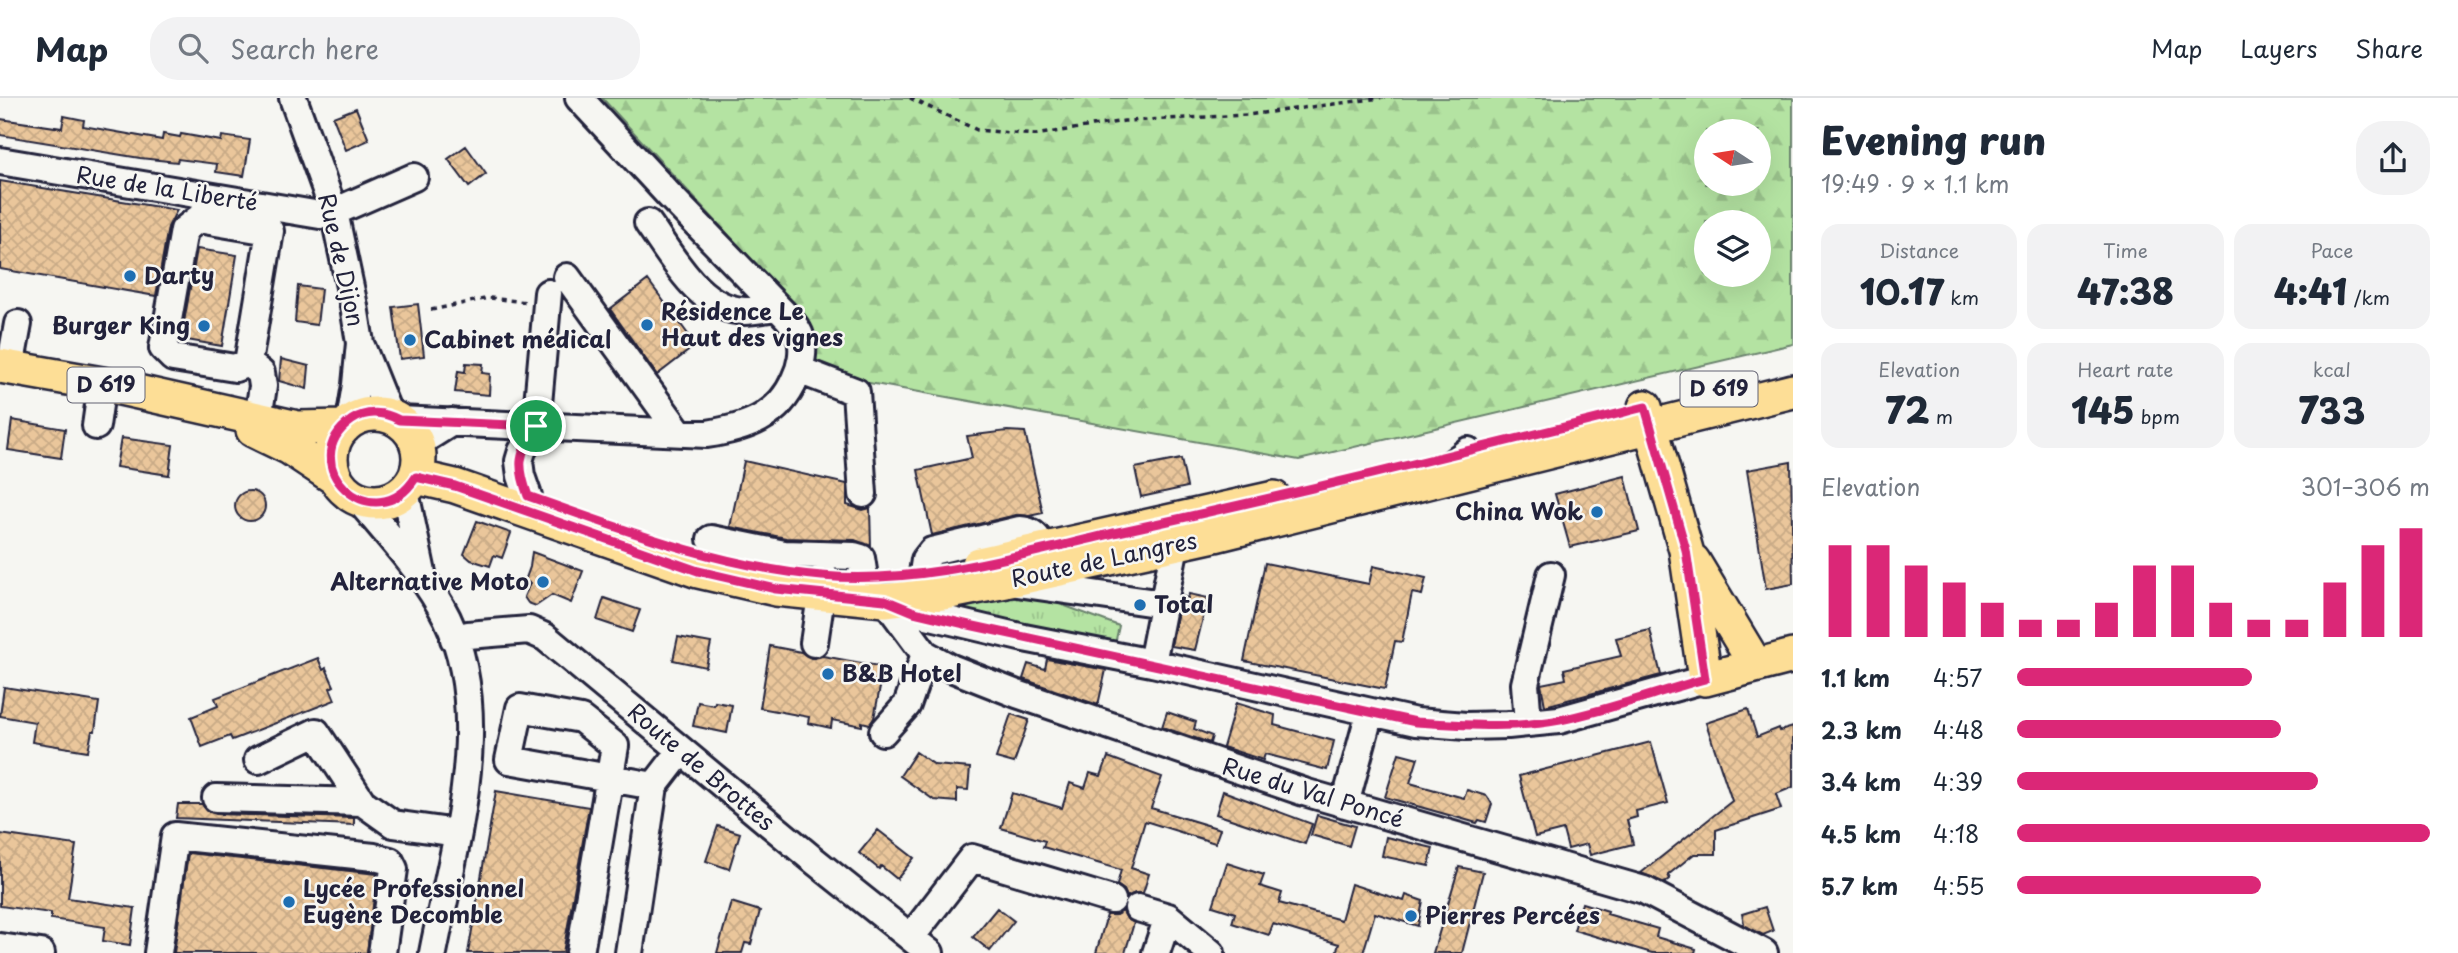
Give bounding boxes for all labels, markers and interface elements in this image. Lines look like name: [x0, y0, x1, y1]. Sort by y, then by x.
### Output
search box: [150, 17, 640, 80]
text: Map: [35, 23, 108, 73]
icon: search: [174, 29, 212, 67]
text: Search here: [230, 29, 379, 68]
text: Map: [2151, 30, 2202, 66]
text: Layers: [2240, 30, 2317, 66]
text: Share: [2355, 30, 2423, 66]
text: Evening run: [1821, 111, 2046, 168]
north arrow: [1694, 119, 1771, 196]
map controls: [1694, 119, 1771, 287]
button: share: [2356, 121, 2430, 195]
street label: Rue de la Liberté: [74, 156, 261, 219]
text: 19:49 · 9 × 1.1 km: [1821, 166, 2009, 201]
street label: Rue de Dijon: [310, 190, 375, 330]
button: layers: [1694, 210, 1771, 287]
text: Distance: [1879, 236, 1959, 264]
text: Time: [2103, 236, 2148, 264]
text: Pace: [2310, 236, 2353, 264]
place label: Darty: [144, 257, 214, 292]
text: 10.17: [1859, 264, 1944, 317]
text: 47:38: [2077, 264, 2174, 317]
text: 4:41: [2274, 264, 2347, 317]
marker: Darty: [122, 268, 138, 284]
text: km: [1944, 283, 1979, 311]
text: /km: [2347, 283, 2390, 311]
place label: Résidence Le Haut des vignes: [661, 293, 843, 354]
place label: Burger King: [52, 307, 190, 342]
marker: Résidence Le Haut des vignes: [639, 317, 655, 333]
marker: Burger King: [196, 318, 212, 334]
place label: Cabinet médical: [424, 321, 612, 356]
marker: Cabinet médical: [402, 332, 418, 348]
text: Elevation: [1878, 355, 1960, 383]
text: Heart rate: [2078, 355, 2173, 383]
text: kcal: [2313, 355, 2351, 383]
road number: D 619: [68, 368, 144, 402]
road number: D 619: [1680, 372, 1758, 406]
text: 72: [1885, 383, 1930, 436]
text: 145: [2071, 383, 2135, 436]
text: 733: [2298, 383, 2365, 436]
pin: [506, 396, 566, 456]
text: m: [1930, 402, 1953, 430]
text: bpm: [2135, 402, 2180, 430]
icon: arrive: [517, 407, 555, 445]
text: Elevation: [1821, 469, 1920, 504]
text: 301–306 m: [2301, 469, 2430, 504]
place label: China Wok: [1455, 493, 1583, 528]
marker: China Wok: [1589, 504, 1605, 520]
street label: Route de Langres: [1008, 522, 1200, 595]
place label: Alternative Moto: [330, 563, 529, 598]
marker: Alternative Moto: [535, 574, 551, 590]
place label: Total: [1154, 586, 1213, 621]
marker: Total: [1132, 597, 1148, 613]
place label: B&B Hotel: [842, 655, 961, 690]
text: 1.1 km: [1821, 660, 1890, 695]
text: 4:57: [1933, 660, 1982, 695]
marker: B&B Hotel: [820, 666, 836, 682]
street label: Route de Brottes: [621, 694, 783, 838]
text: 2.3 km: [1821, 712, 1902, 747]
text: 4:48: [1933, 712, 1984, 747]
street label: Rue du Val Poncé: [1218, 747, 1409, 836]
text: 3.4 km: [1821, 764, 1901, 799]
text: 4:39: [1933, 764, 1983, 799]
text: 4.5 km: [1821, 816, 1901, 851]
text: 4:18: [1933, 816, 1979, 851]
text: 5.7 km: [1821, 868, 1898, 903]
text: 4:55: [1933, 868, 1984, 903]
place label: Lycée Professionnel Eugène Decomble: [303, 870, 524, 931]
marker: Lycée Professionnel Eugène Decomble: [281, 894, 297, 910]
place label: Pierres Percées: [1425, 897, 1600, 932]
marker: Pierres Percées: [1403, 908, 1419, 924]

